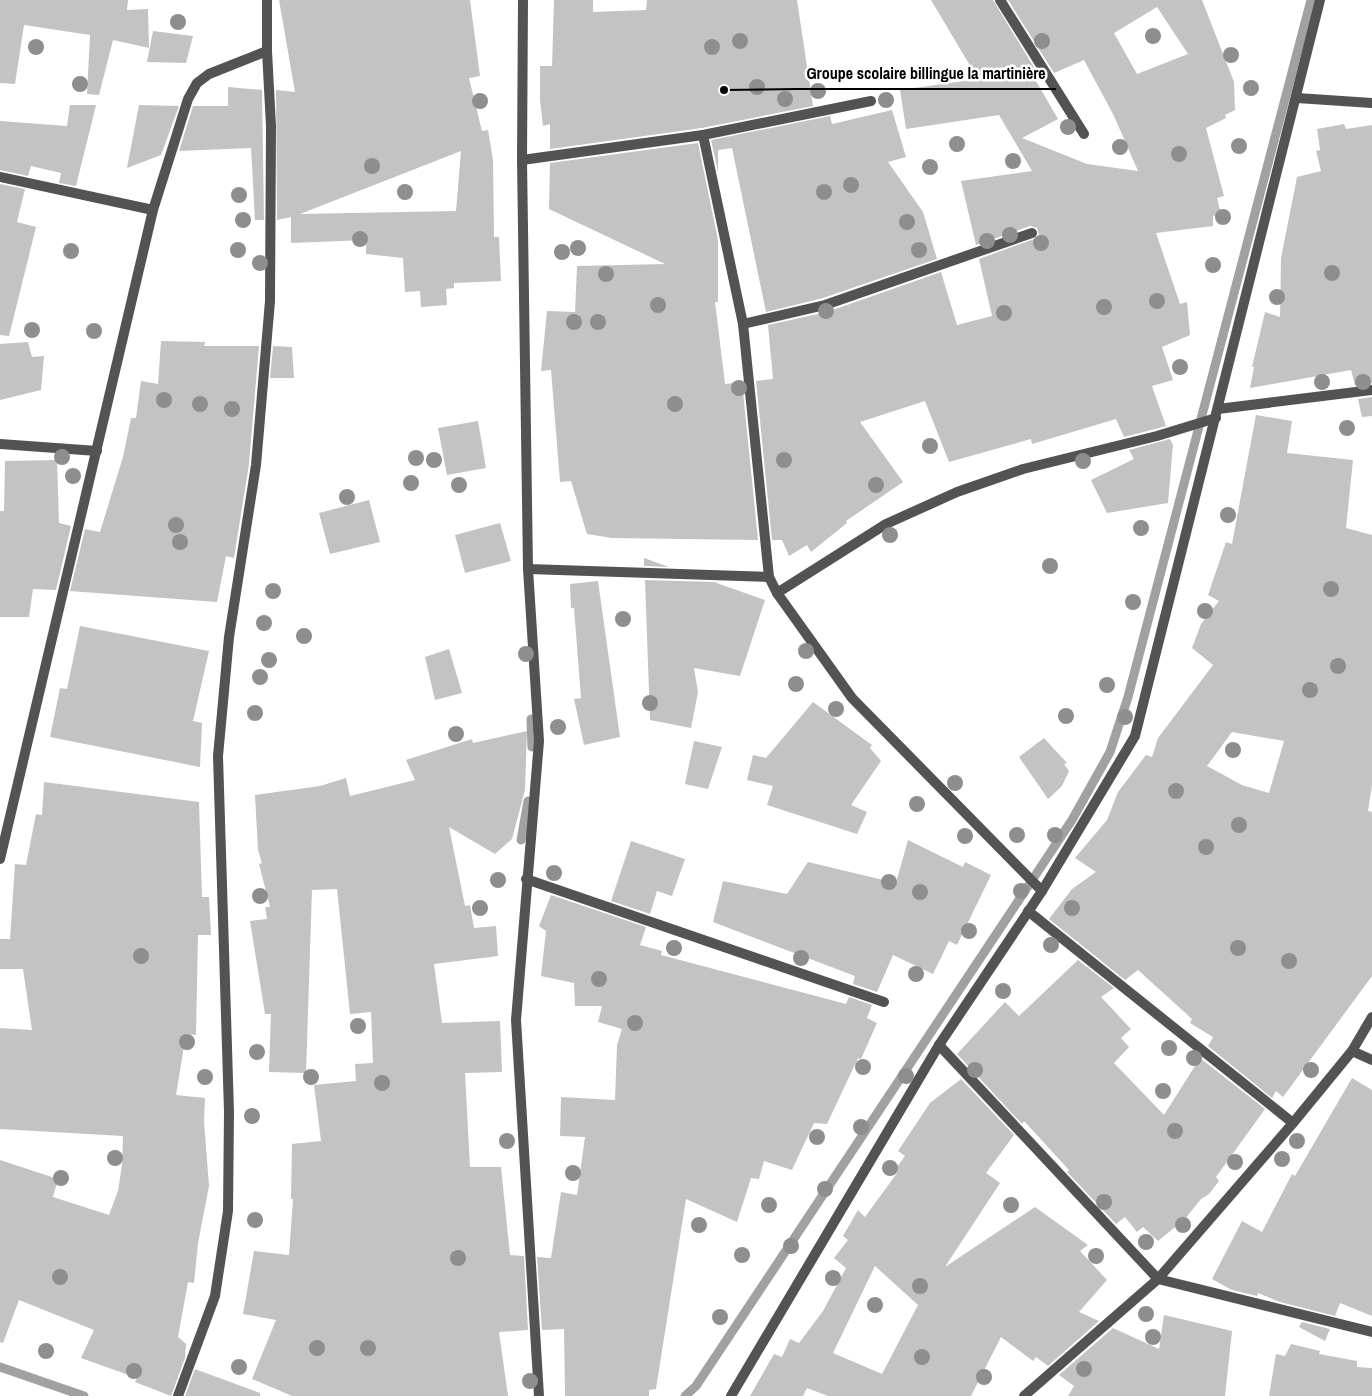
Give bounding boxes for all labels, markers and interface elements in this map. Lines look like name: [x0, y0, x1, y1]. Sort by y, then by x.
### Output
callout: Groupe scolaire billingue la martinière: [797, 58, 1056, 89]
text: Groupe scolaire billingue la martinière: [806, 62, 1046, 84]

